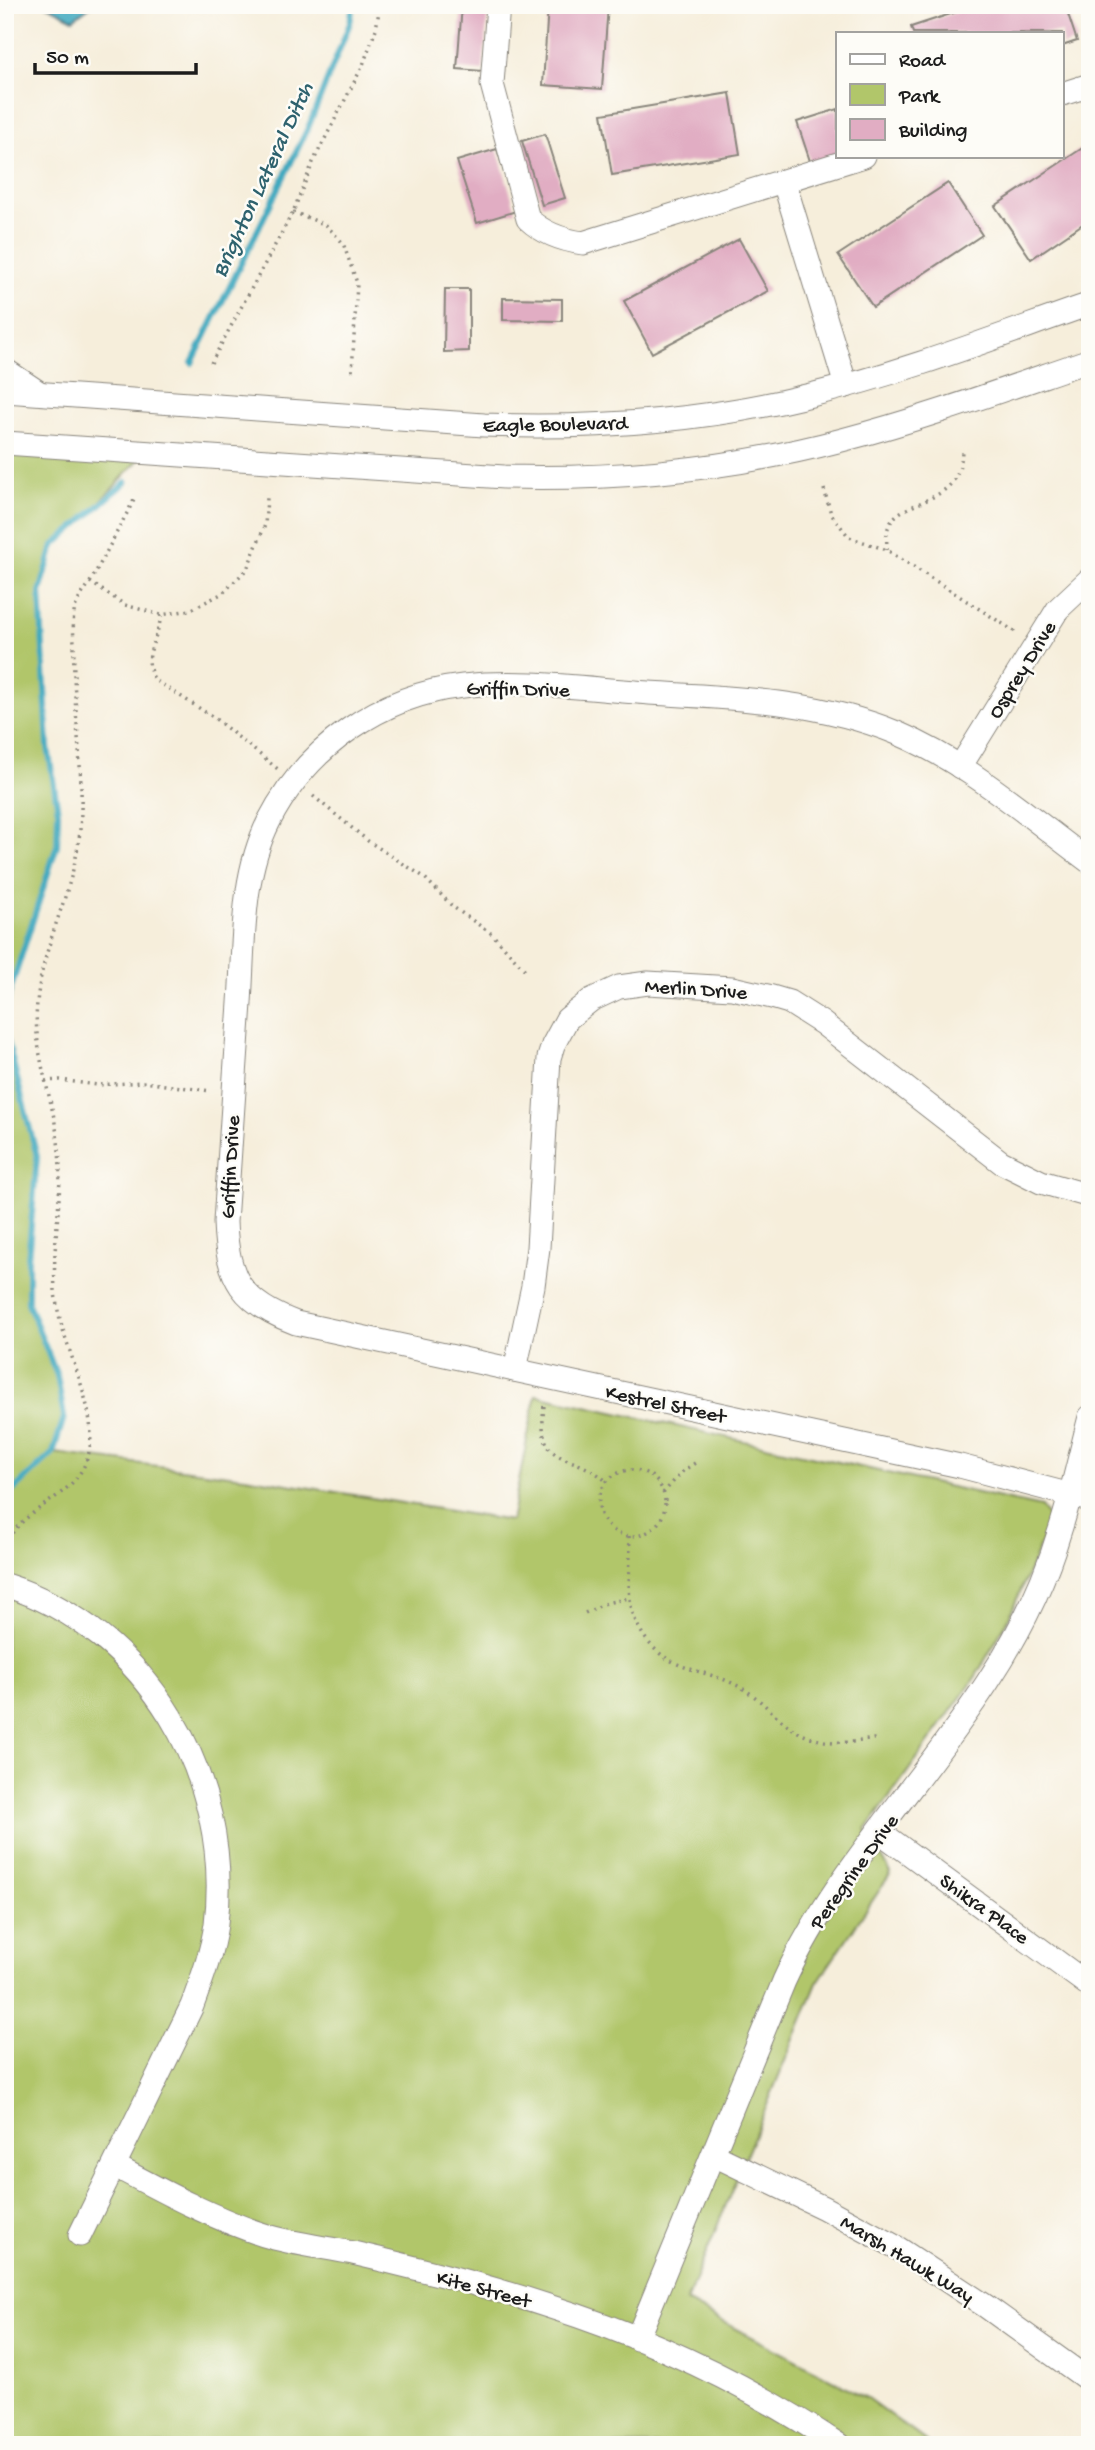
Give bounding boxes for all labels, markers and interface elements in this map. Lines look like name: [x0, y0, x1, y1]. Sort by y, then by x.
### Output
scale bar: [35, 32, 196, 76]
legend: [836, 32, 1064, 158]
text: 50 m: [46, 47, 89, 72]
text: Road: [899, 50, 947, 75]
water label: Brighton Lateral Ditch: [207, 78, 321, 282]
text: Park: [898, 86, 942, 111]
text: Building: [898, 120, 968, 145]
street label: Eagle Boulevard: [482, 413, 629, 440]
street label: Osprey Drive: [984, 617, 1064, 724]
street label: Griffin Drive: [466, 678, 571, 705]
street label: Merlin Drive: [644, 975, 749, 1008]
street label: Griffin Drive: [217, 1114, 248, 1219]
street label: Kestrel Street: [603, 1381, 730, 1432]
street label: Peregrine Drive: [805, 1810, 907, 1936]
street label: Shikra Place: [933, 1870, 1034, 1952]
street label: Marsh Hawk Way: [835, 2211, 978, 2311]
street label: Kite Street: [433, 2267, 535, 2317]

